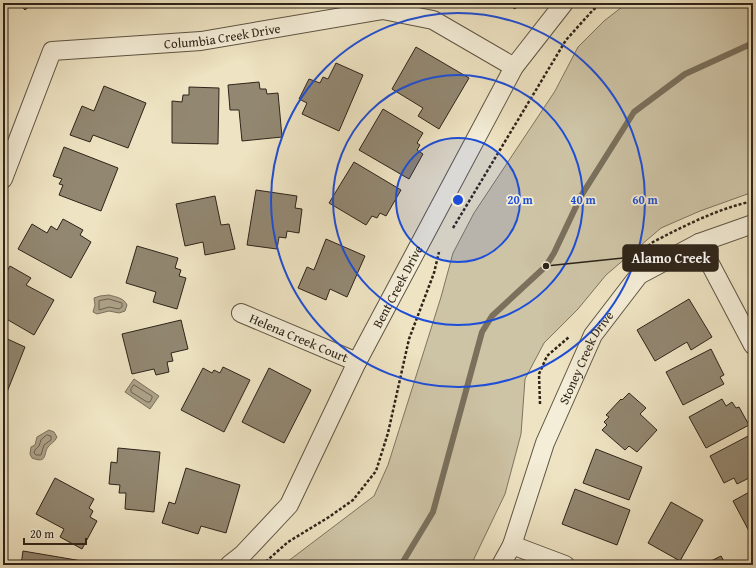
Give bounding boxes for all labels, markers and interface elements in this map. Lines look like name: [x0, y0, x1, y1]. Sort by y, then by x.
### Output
street label: Columbia Creek Drive: [163, 19, 282, 53]
text: 20 m: [507, 191, 533, 208]
text: 40 m: [570, 191, 596, 208]
text: 60 m: [632, 191, 658, 208]
centre of rings: [451, 193, 465, 207]
street label: Bent Creek Drive: [368, 242, 428, 331]
callout: Alamo Creek: [623, 245, 718, 271]
text: Alamo Creek: [632, 248, 711, 268]
street label: Stoney Creek Drive: [554, 307, 618, 408]
street label: Helena Creek Court: [247, 309, 352, 367]
scale bar: [24, 520, 86, 546]
text: 20 m: [30, 525, 54, 542]

